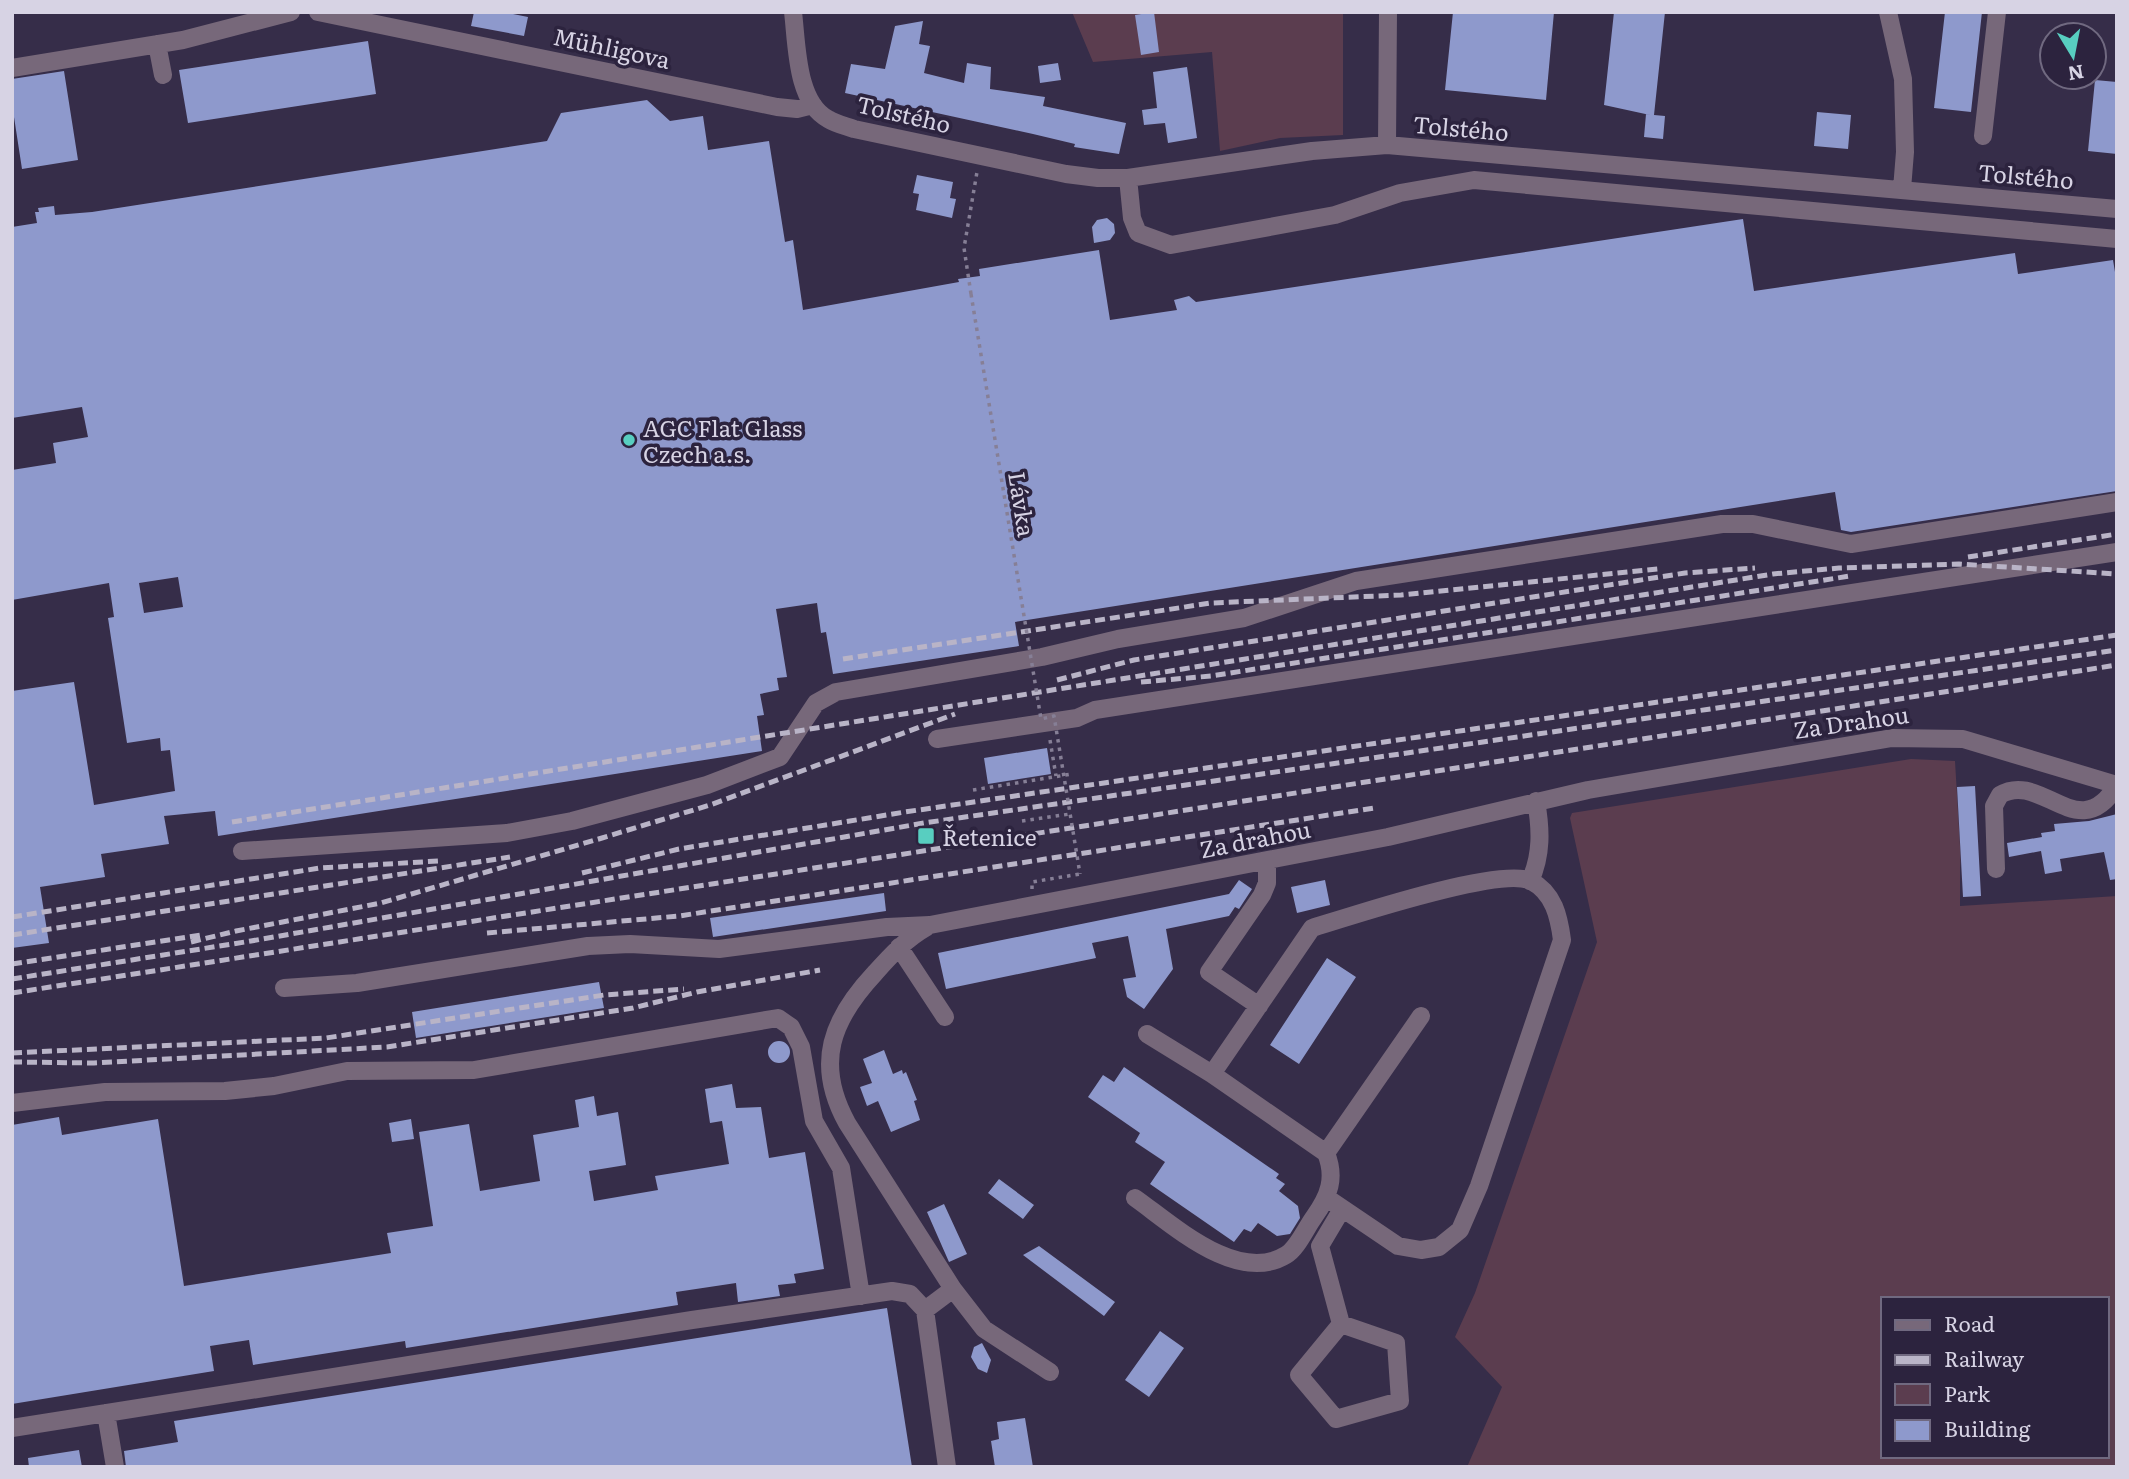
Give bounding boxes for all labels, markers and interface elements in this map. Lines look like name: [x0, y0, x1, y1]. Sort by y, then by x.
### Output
street label: Mühligova: [550, 18, 674, 76]
north arrow: [2038, 21, 2108, 91]
text: N: [2066, 59, 2086, 89]
street label: Tolstého: [854, 86, 954, 140]
street label: Tolstého: [1412, 106, 1510, 148]
street label: Tolstého: [1977, 154, 2075, 196]
place label: AGC Flat Glass Czech a.s.: [643, 410, 802, 470]
marker: AGC Flat Glass Czech a.s.: [621, 432, 637, 448]
street label: Lávka: [1001, 469, 1045, 540]
street label: Za Drahou: [1791, 696, 1911, 746]
street label: Za drahou: [1197, 811, 1313, 865]
place label: Řetenice: [942, 819, 1037, 853]
marker: Řetenice: [916, 826, 936, 846]
legend: [1881, 1297, 2108, 1458]
text: Road: [1944, 1307, 1995, 1338]
text: Railway: [1944, 1342, 2025, 1373]
text: Park: [1944, 1377, 1990, 1408]
text: Building: [1944, 1412, 2031, 1443]

